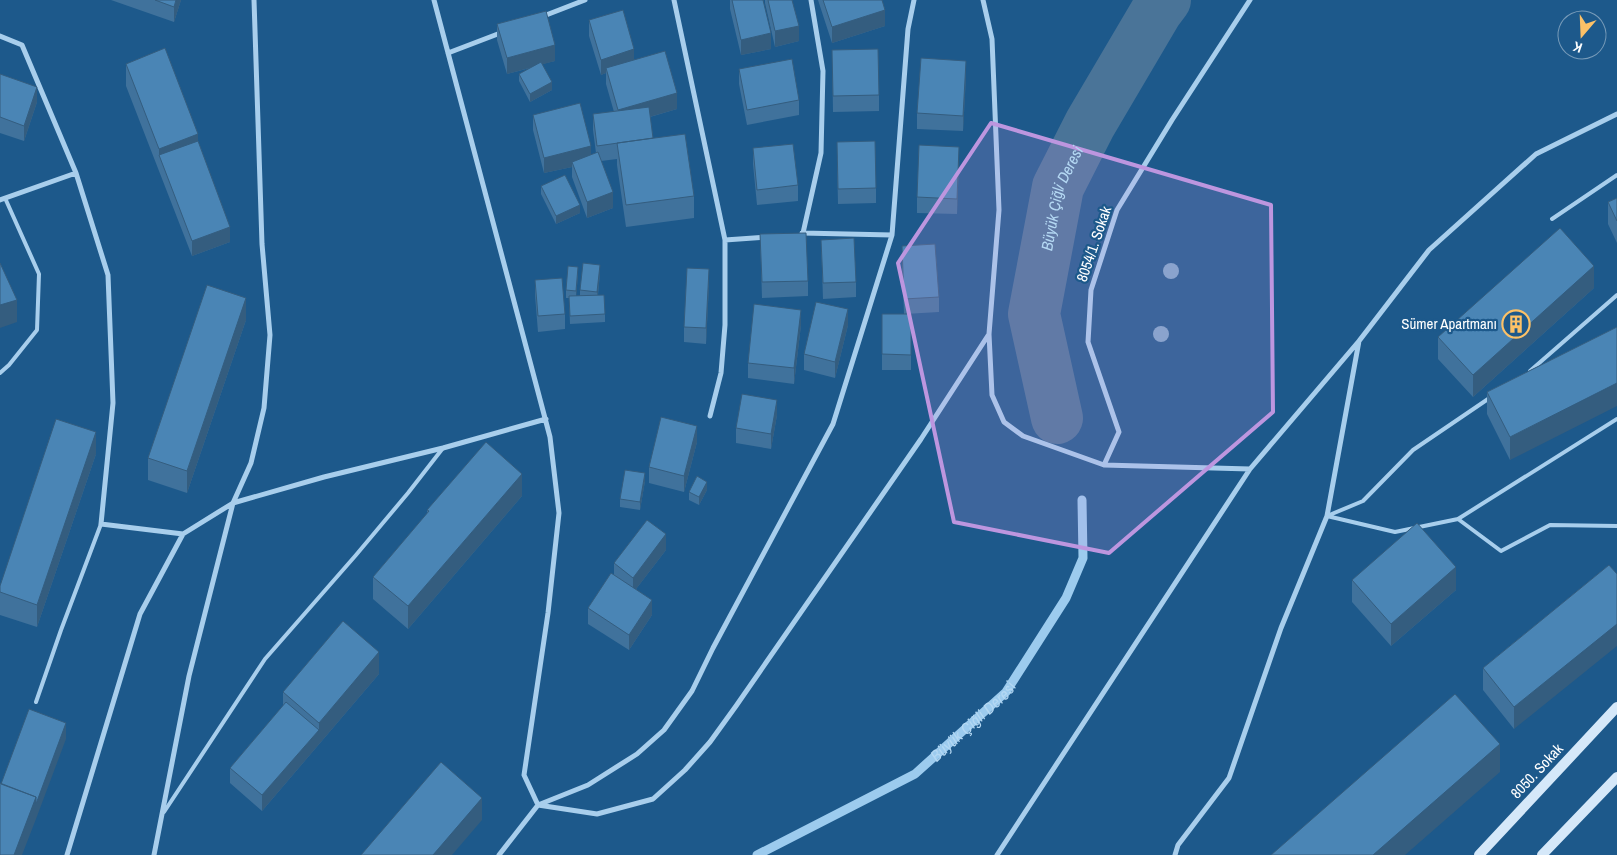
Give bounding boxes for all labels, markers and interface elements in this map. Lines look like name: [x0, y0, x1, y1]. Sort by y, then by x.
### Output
north arrow: [1557, 10, 1607, 60]
text: K: [1570, 37, 1585, 57]
water label: Büyük Çiğli Deresi: [1035, 142, 1088, 252]
street label: 8054/1. Sokak: [1071, 202, 1117, 284]
building icon: Sümer Apartmanı: [1501, 309, 1531, 339]
place label: Sümer Apartmanı: [1401, 313, 1497, 334]
water label: Büyük Çiğli Deresi: [925, 677, 1021, 766]
street label: 8050. Sokak: [1506, 738, 1568, 803]

